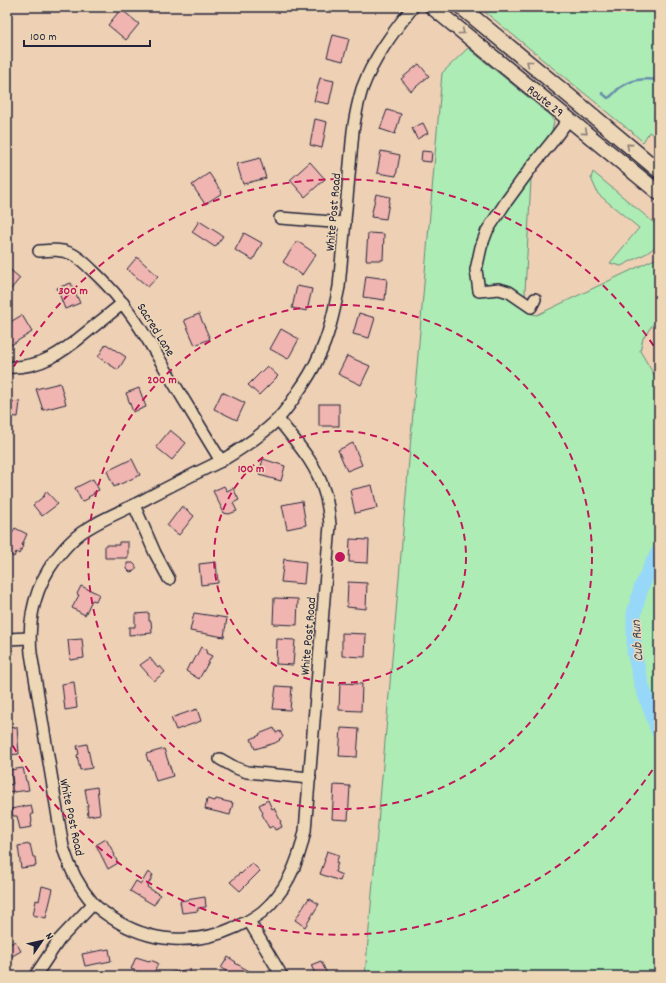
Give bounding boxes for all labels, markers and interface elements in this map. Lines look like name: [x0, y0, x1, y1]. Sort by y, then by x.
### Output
scale bar: [24, 22, 150, 48]
one-way arrow: [458, 27, 465, 34]
text: 100 m: [30, 29, 57, 46]
one-way arrow: [526, 60, 534, 67]
street label: Route 29: [522, 81, 567, 123]
one-way arrow: [580, 127, 587, 134]
one-way arrow: [627, 143, 634, 150]
street label: White Post Road: [322, 172, 347, 252]
text: 300 m: [58, 283, 88, 300]
street label: Sacred Lane: [131, 300, 179, 361]
text: 200 m: [147, 372, 177, 389]
text: 100 m: [238, 461, 264, 478]
centre of rings: [333, 550, 347, 564]
street label: White Post Road: [297, 596, 322, 676]
water label: Cub Run: [627, 619, 649, 662]
street label: White Post Road: [53, 777, 88, 858]
north arrow: [22, 921, 62, 961]
text: N: [40, 930, 57, 944]

